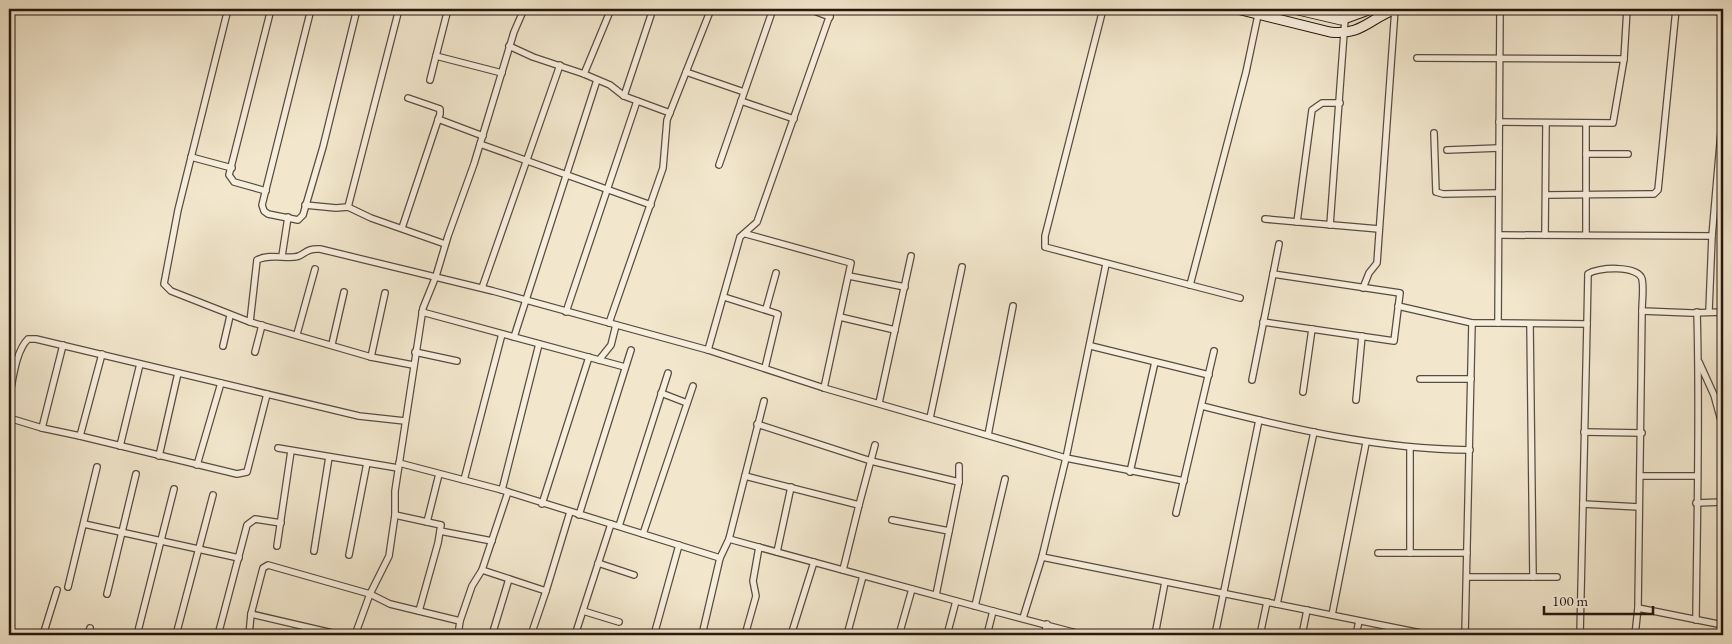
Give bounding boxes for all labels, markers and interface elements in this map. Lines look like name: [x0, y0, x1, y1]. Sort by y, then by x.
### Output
scale bar: [1544, 584, 1653, 616]
text: 100 m: [1552, 591, 1589, 610]

